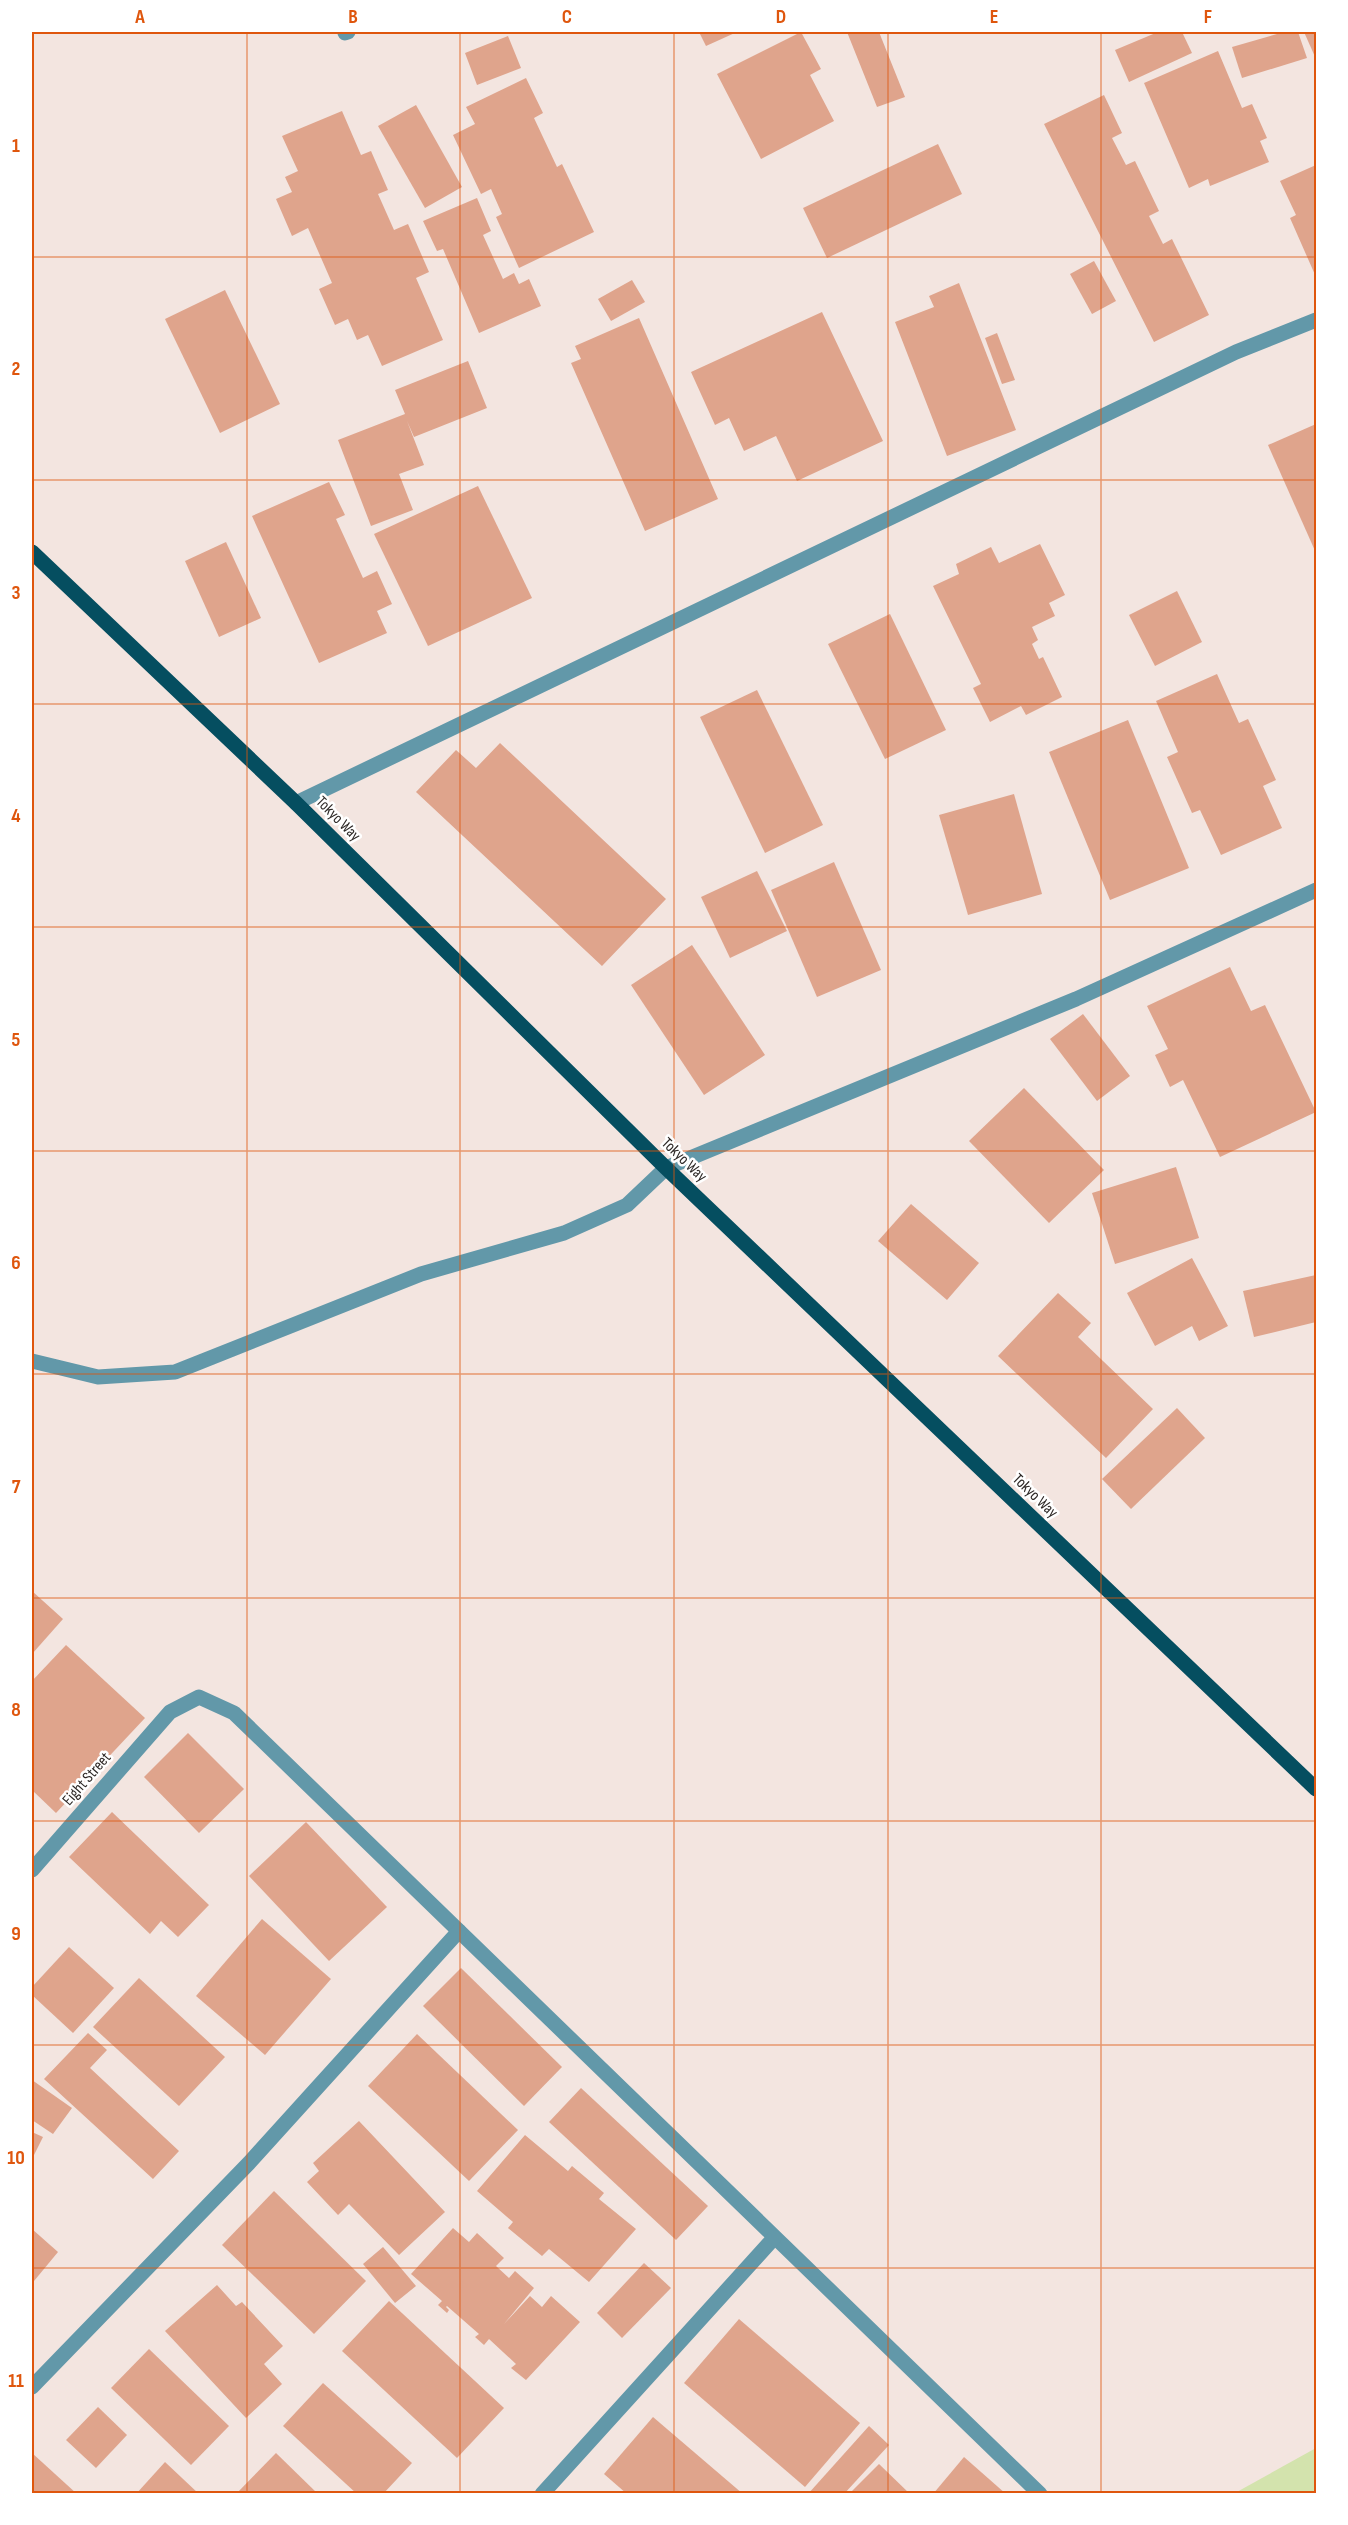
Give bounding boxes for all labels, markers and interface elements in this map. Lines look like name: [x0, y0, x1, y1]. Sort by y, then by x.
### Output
text: A: [134, 5, 145, 29]
text: B: [348, 5, 358, 29]
text: C: [562, 5, 572, 29]
text: D: [776, 5, 786, 29]
text: E: [990, 5, 998, 29]
text: F: [1204, 5, 1212, 29]
text: 1: [12, 134, 20, 158]
text: 2: [12, 357, 20, 381]
text: 3: [12, 581, 21, 605]
street label: Tokyo Way: [312, 793, 364, 845]
text: 4: [11, 804, 21, 828]
text: 5: [12, 1028, 21, 1052]
street label: Tokyo Way: [657, 1134, 711, 1186]
text: 6: [11, 1251, 21, 1275]
street label: Tokyo Way: [1008, 1470, 1062, 1522]
text: 7: [12, 1475, 21, 1499]
text: 8: [11, 1698, 21, 1722]
street label: Eight Street: [59, 1748, 115, 1809]
text: 9: [11, 1922, 21, 1946]
text: 10: [7, 2146, 25, 2170]
text: 11: [8, 2369, 24, 2393]

